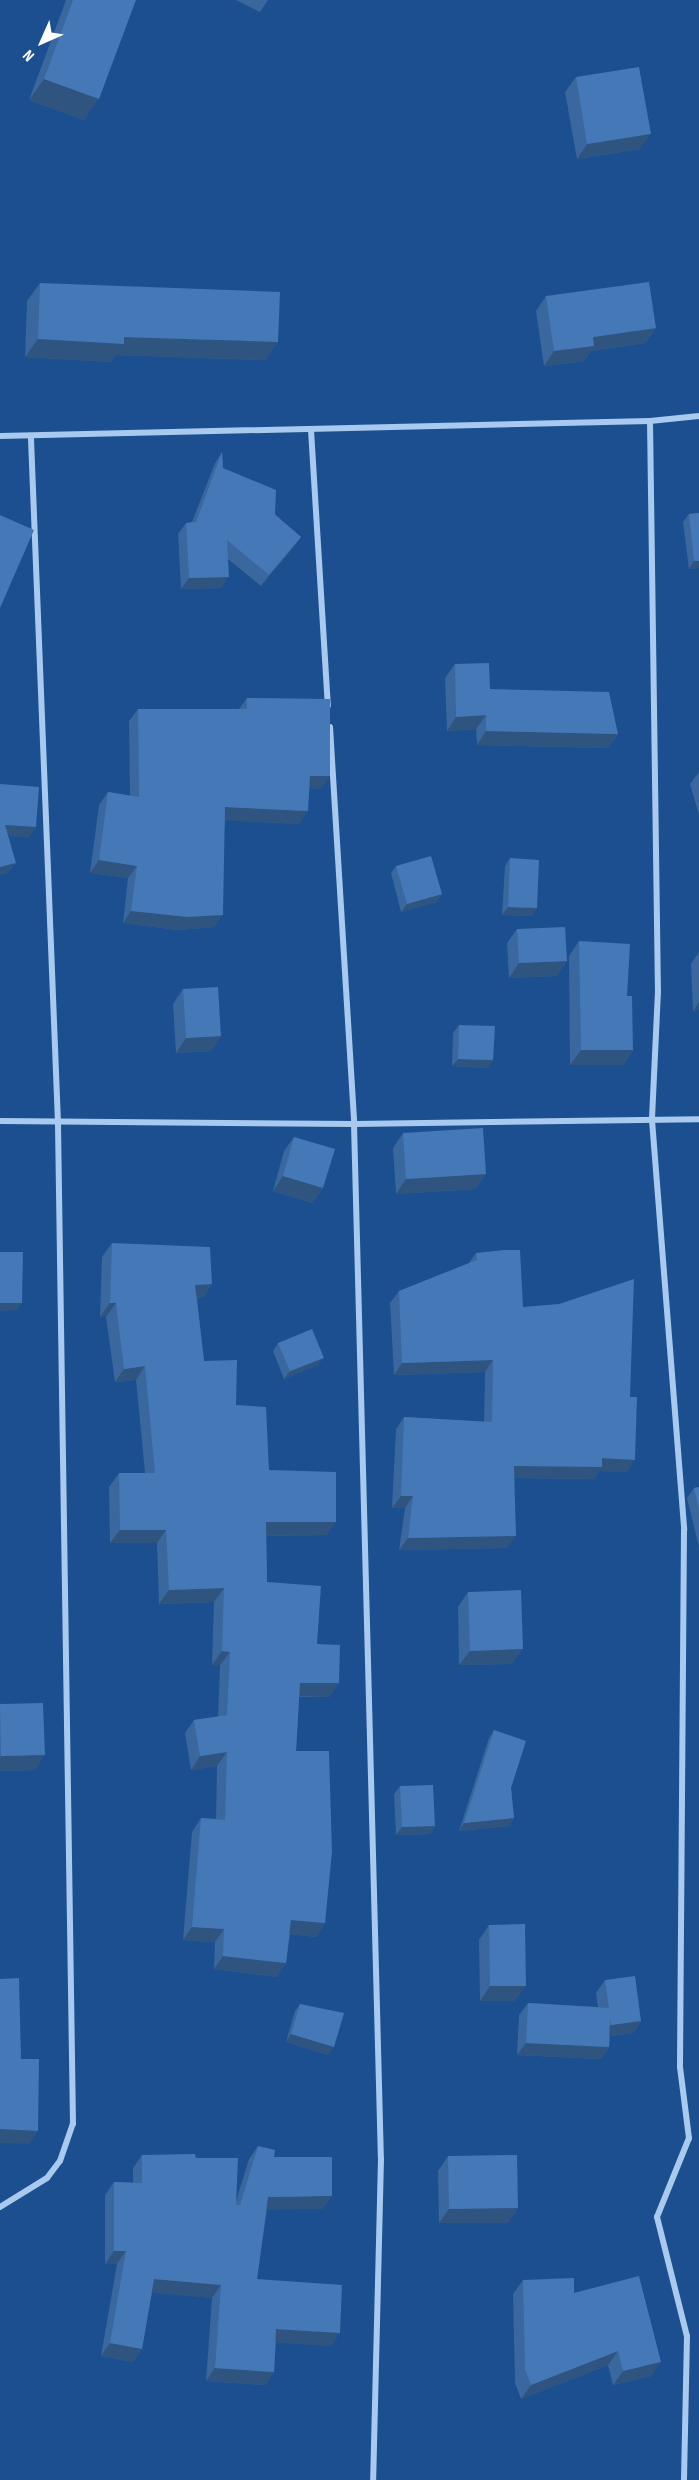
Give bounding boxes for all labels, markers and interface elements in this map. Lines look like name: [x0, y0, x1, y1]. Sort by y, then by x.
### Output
north arrow: [12, 12, 72, 72]
text: N: [19, 45, 39, 65]

